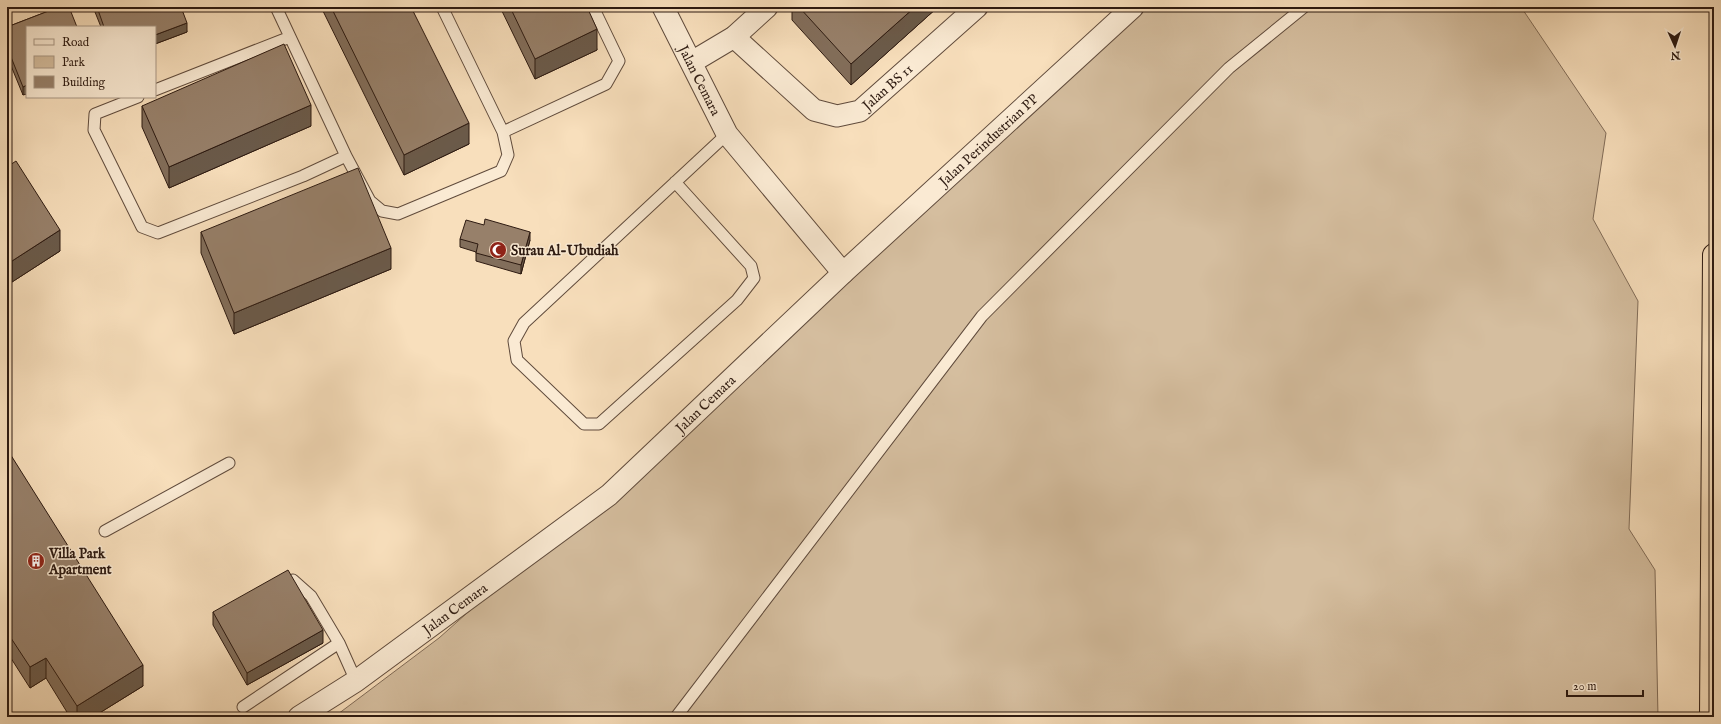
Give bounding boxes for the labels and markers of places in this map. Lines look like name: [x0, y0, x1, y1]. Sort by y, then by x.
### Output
mosque icon: Surau Al-Ubudiah: [488, 240, 508, 260]
place label: Surau Al-Ubudiah: [511, 242, 619, 260]
place label: Villa Park Apartment: [48, 545, 112, 579]
building icon: Villa Park Apartment: [26, 551, 46, 571]

